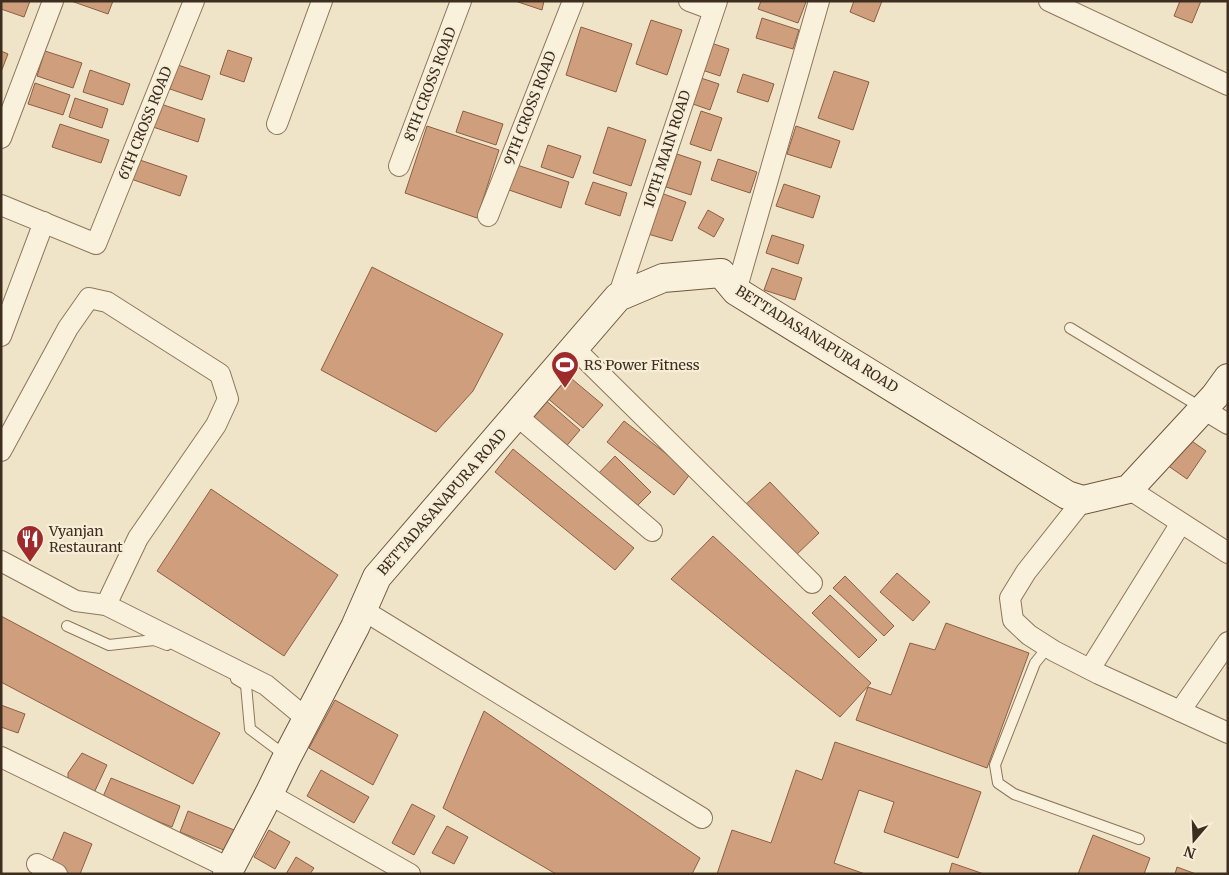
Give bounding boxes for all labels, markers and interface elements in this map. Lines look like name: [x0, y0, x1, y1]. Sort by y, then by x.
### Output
street label: 8TH CROSS ROAD: [400, 24, 460, 144]
street label: 9TH CROSS ROAD: [500, 48, 560, 168]
street label: 6TH CROSS ROAD: [114, 63, 176, 182]
street label: 10TH MAIN ROAD: [640, 88, 695, 210]
street label: BETTADASANAPURA ROAD: [732, 281, 902, 397]
sports icon: RS Power Fitness: [550, 350, 580, 389]
place label: RS Power Fitness: [584, 356, 700, 374]
street label: BETTADASANAPURA ROAD: [373, 425, 511, 579]
place label: Vyanjan Restaurant: [48, 522, 123, 556]
restaurant icon: Vyanjan Restaurant: [15, 524, 45, 563]
north arrow: [1169, 815, 1219, 865]
text: N: [1182, 842, 1198, 863]

